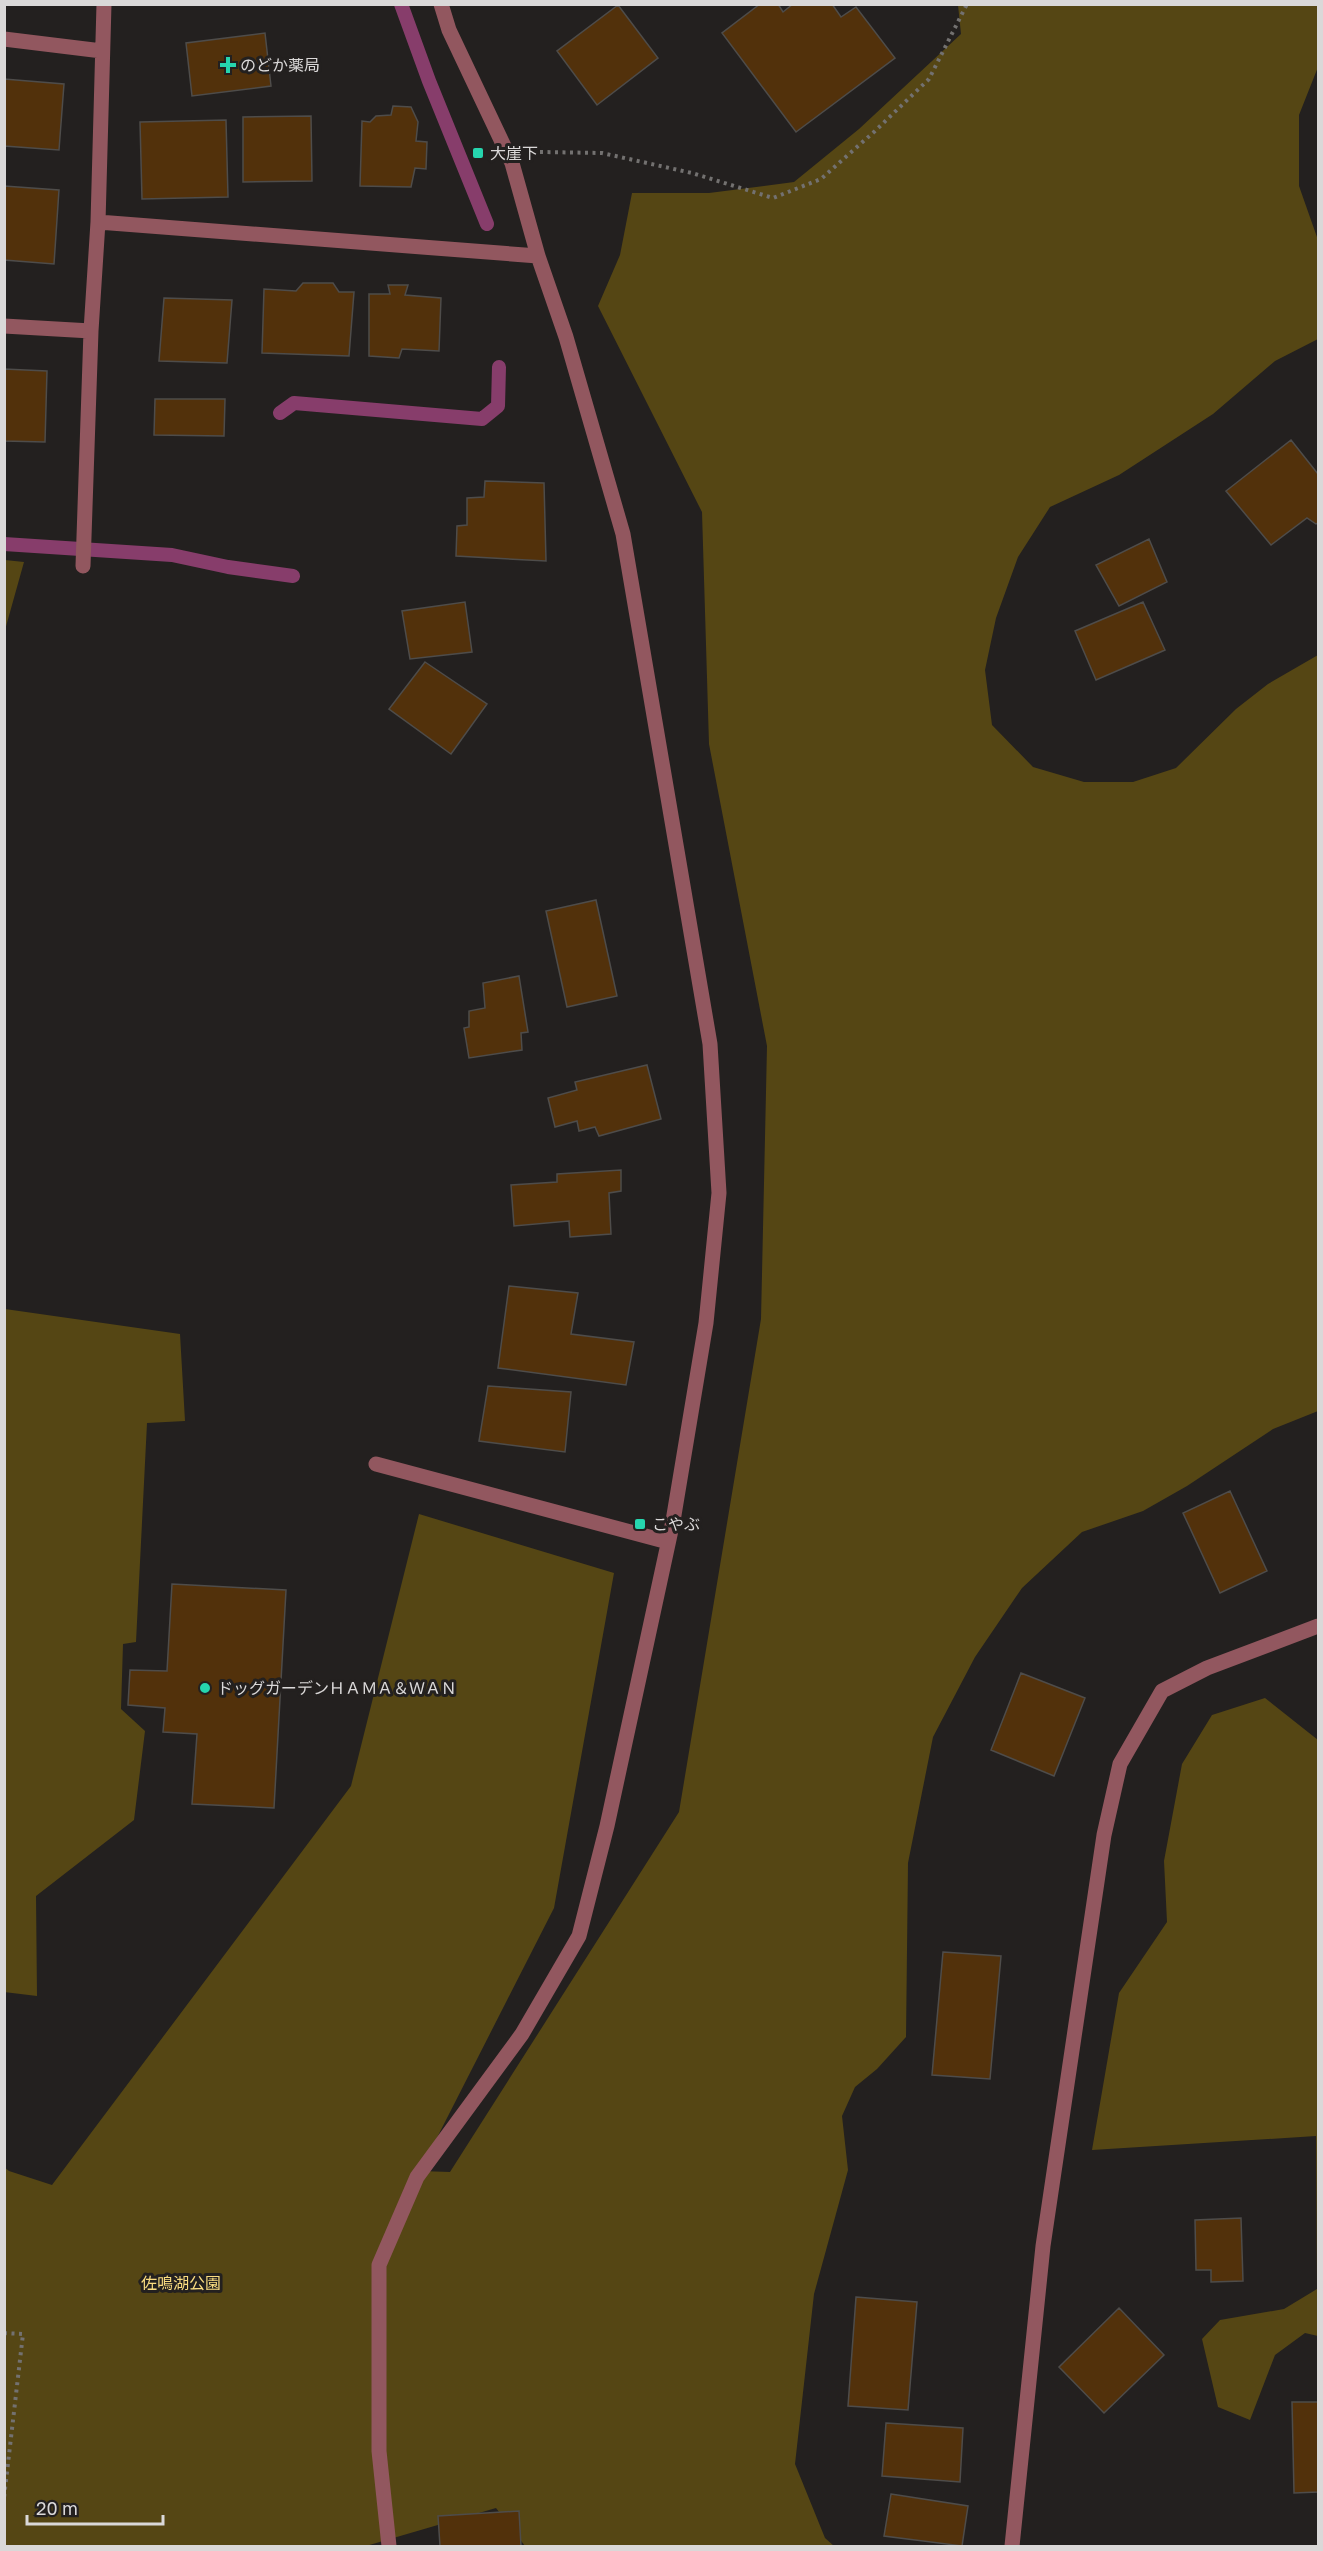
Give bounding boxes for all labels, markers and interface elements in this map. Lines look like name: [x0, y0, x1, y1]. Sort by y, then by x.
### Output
place label: のどか薬局: [240, 55, 320, 75]
marker: のどか薬局: [221, 58, 235, 72]
place label: 大崖下: [490, 143, 538, 163]
marker: 大崖下: [471, 146, 485, 160]
place label: こやぶ: [652, 1514, 700, 1534]
marker: こやぶ: [633, 1517, 647, 1531]
place label: ドッグガーデンＨＡＭＡ＆ＷＡＮ: [217, 1678, 457, 1698]
marker: ドッグガーデンＨＡＭＡ＆ＷＡＮ: [198, 1681, 212, 1695]
park label: 佐鳴湖公園: [141, 2273, 221, 2293]
scale bar: [27, 2488, 164, 2526]
text: 20 m: [36, 2497, 78, 2519]

